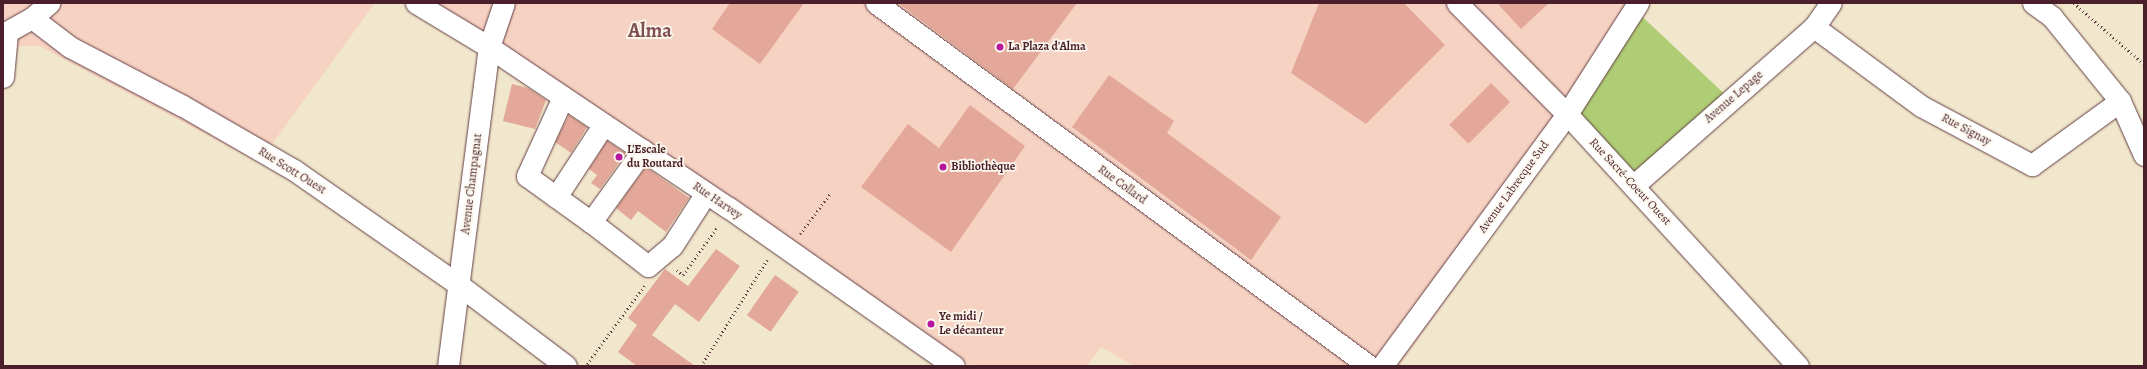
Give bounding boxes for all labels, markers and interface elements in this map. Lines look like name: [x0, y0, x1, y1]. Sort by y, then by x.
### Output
district label: Alma: [628, 18, 672, 42]
place label: La Plaza d'Alma: [1008, 40, 1086, 54]
marker: La Plaza d'Alma: [995, 42, 1005, 52]
street label: Avenue Lepage: [1702, 68, 1766, 126]
street label: Rue Signay: [1939, 111, 1993, 149]
street label: Avenue Champagnat: [459, 133, 485, 235]
street label: Rue Sacré-Coeur Ouest: [1586, 136, 1674, 228]
street label: Avenue Labrecque Sud: [1476, 138, 1552, 236]
place label: L'Escale du Routard: [627, 143, 683, 171]
street label: Rue Scott Ouest: [255, 144, 329, 198]
marker: L'Escale du Routard: [614, 152, 624, 162]
place label: Bibliothèque: [951, 160, 1015, 174]
marker: Bibliothèque: [938, 162, 948, 172]
street label: Rue Collard: [1095, 162, 1149, 208]
street label: Rue Harvey: [690, 179, 744, 223]
place label: Ye midi / Le décanteur: [939, 310, 1004, 338]
marker: Ye midi / Le décanteur: [926, 319, 936, 329]

